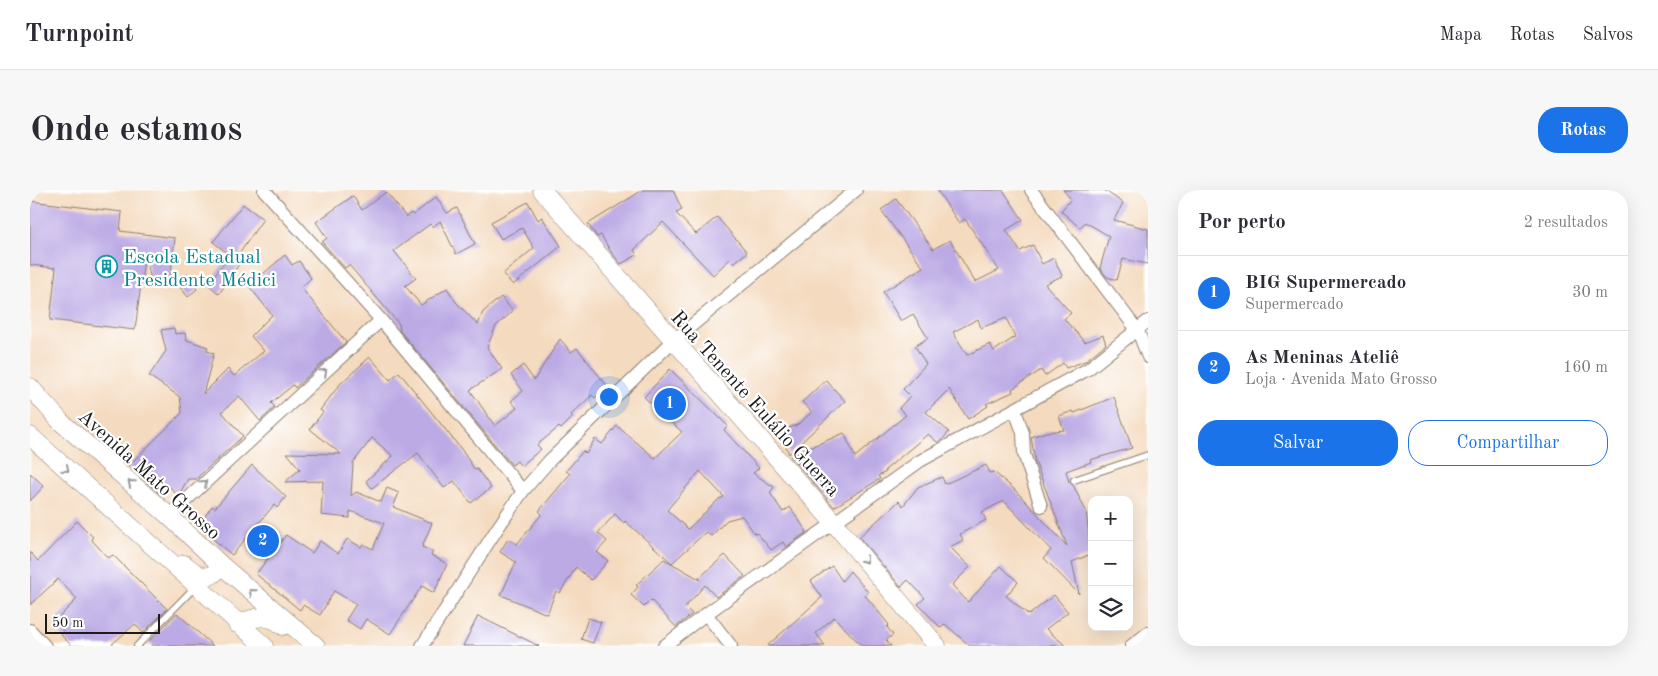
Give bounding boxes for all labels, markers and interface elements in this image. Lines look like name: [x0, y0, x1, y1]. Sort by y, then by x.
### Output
text: Turnpoint: [25, 23, 133, 47]
text: Mapa: [1440, 26, 1482, 44]
text: Rotas: [1510, 26, 1555, 44]
text: Salvos: [1583, 26, 1633, 44]
button: Rotas: [1538, 107, 1628, 153]
text: Onde estamos: [30, 113, 242, 148]
text: Por perto: [1198, 212, 1286, 233]
text: 2 resultados: [1524, 215, 1608, 231]
place label: Escola Estadual Presidente Médici: [123, 248, 276, 291]
building icon: Escola Estadual Presidente Médici: [95, 255, 119, 279]
text: BIG Supermercado: [1245, 274, 1406, 293]
text: 1: [1209, 285, 1219, 301]
text: 30 m: [1572, 285, 1608, 301]
text: Supermercado: [1245, 297, 1343, 313]
street label: Rua Tenente Eulálio Guerra: [666, 308, 843, 501]
text: As Meninas Ateliê: [1245, 349, 1399, 368]
text: 2: [1209, 360, 1219, 376]
text: 160 m: [1563, 360, 1608, 376]
one-way arrow: [318, 369, 327, 378]
text: Loja · Avenida Mato Grosso: [1245, 372, 1437, 388]
your location: [596, 384, 622, 410]
pin: 1: [654, 385, 686, 423]
street label: Avenida Mato Grosso: [74, 407, 224, 544]
button: Salvar: [1198, 420, 1398, 466]
button: Compartilhar: [1408, 420, 1608, 466]
one-way arrow: [60, 463, 69, 471]
one-way arrow: [199, 480, 208, 489]
one-way arrow: [128, 481, 137, 489]
map controls: [1088, 496, 1133, 631]
button: +: [1088, 496, 1133, 541]
pin: 2: [247, 522, 279, 560]
button: −: [1088, 541, 1133, 586]
one-way arrow: [860, 554, 868, 563]
button: layers: [1088, 586, 1133, 631]
one-way arrow: [249, 589, 258, 598]
scale bar: [45, 611, 160, 634]
text: 50 m: [52, 616, 83, 630]

